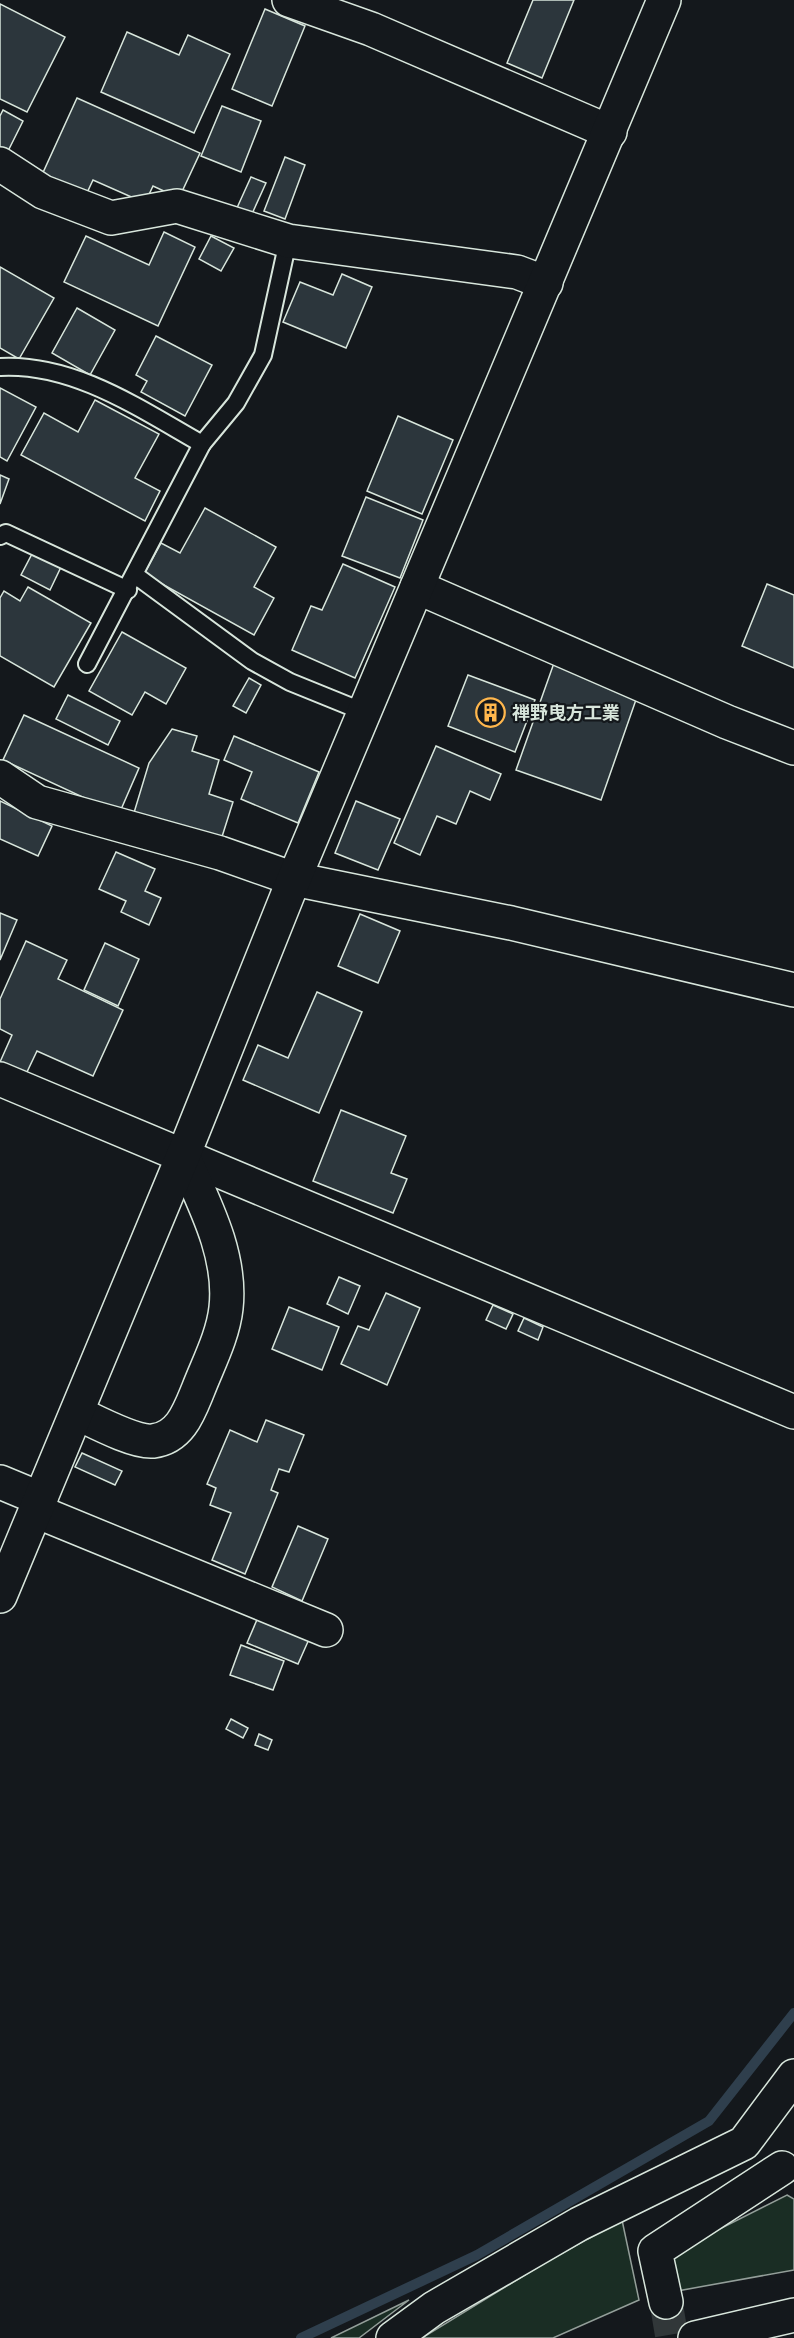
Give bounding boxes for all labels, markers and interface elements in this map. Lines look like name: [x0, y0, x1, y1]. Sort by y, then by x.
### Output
building icon: 禅野曳方工業: [475, 697, 507, 729]
place label: 禅野曳方工業: [512, 700, 620, 725]

